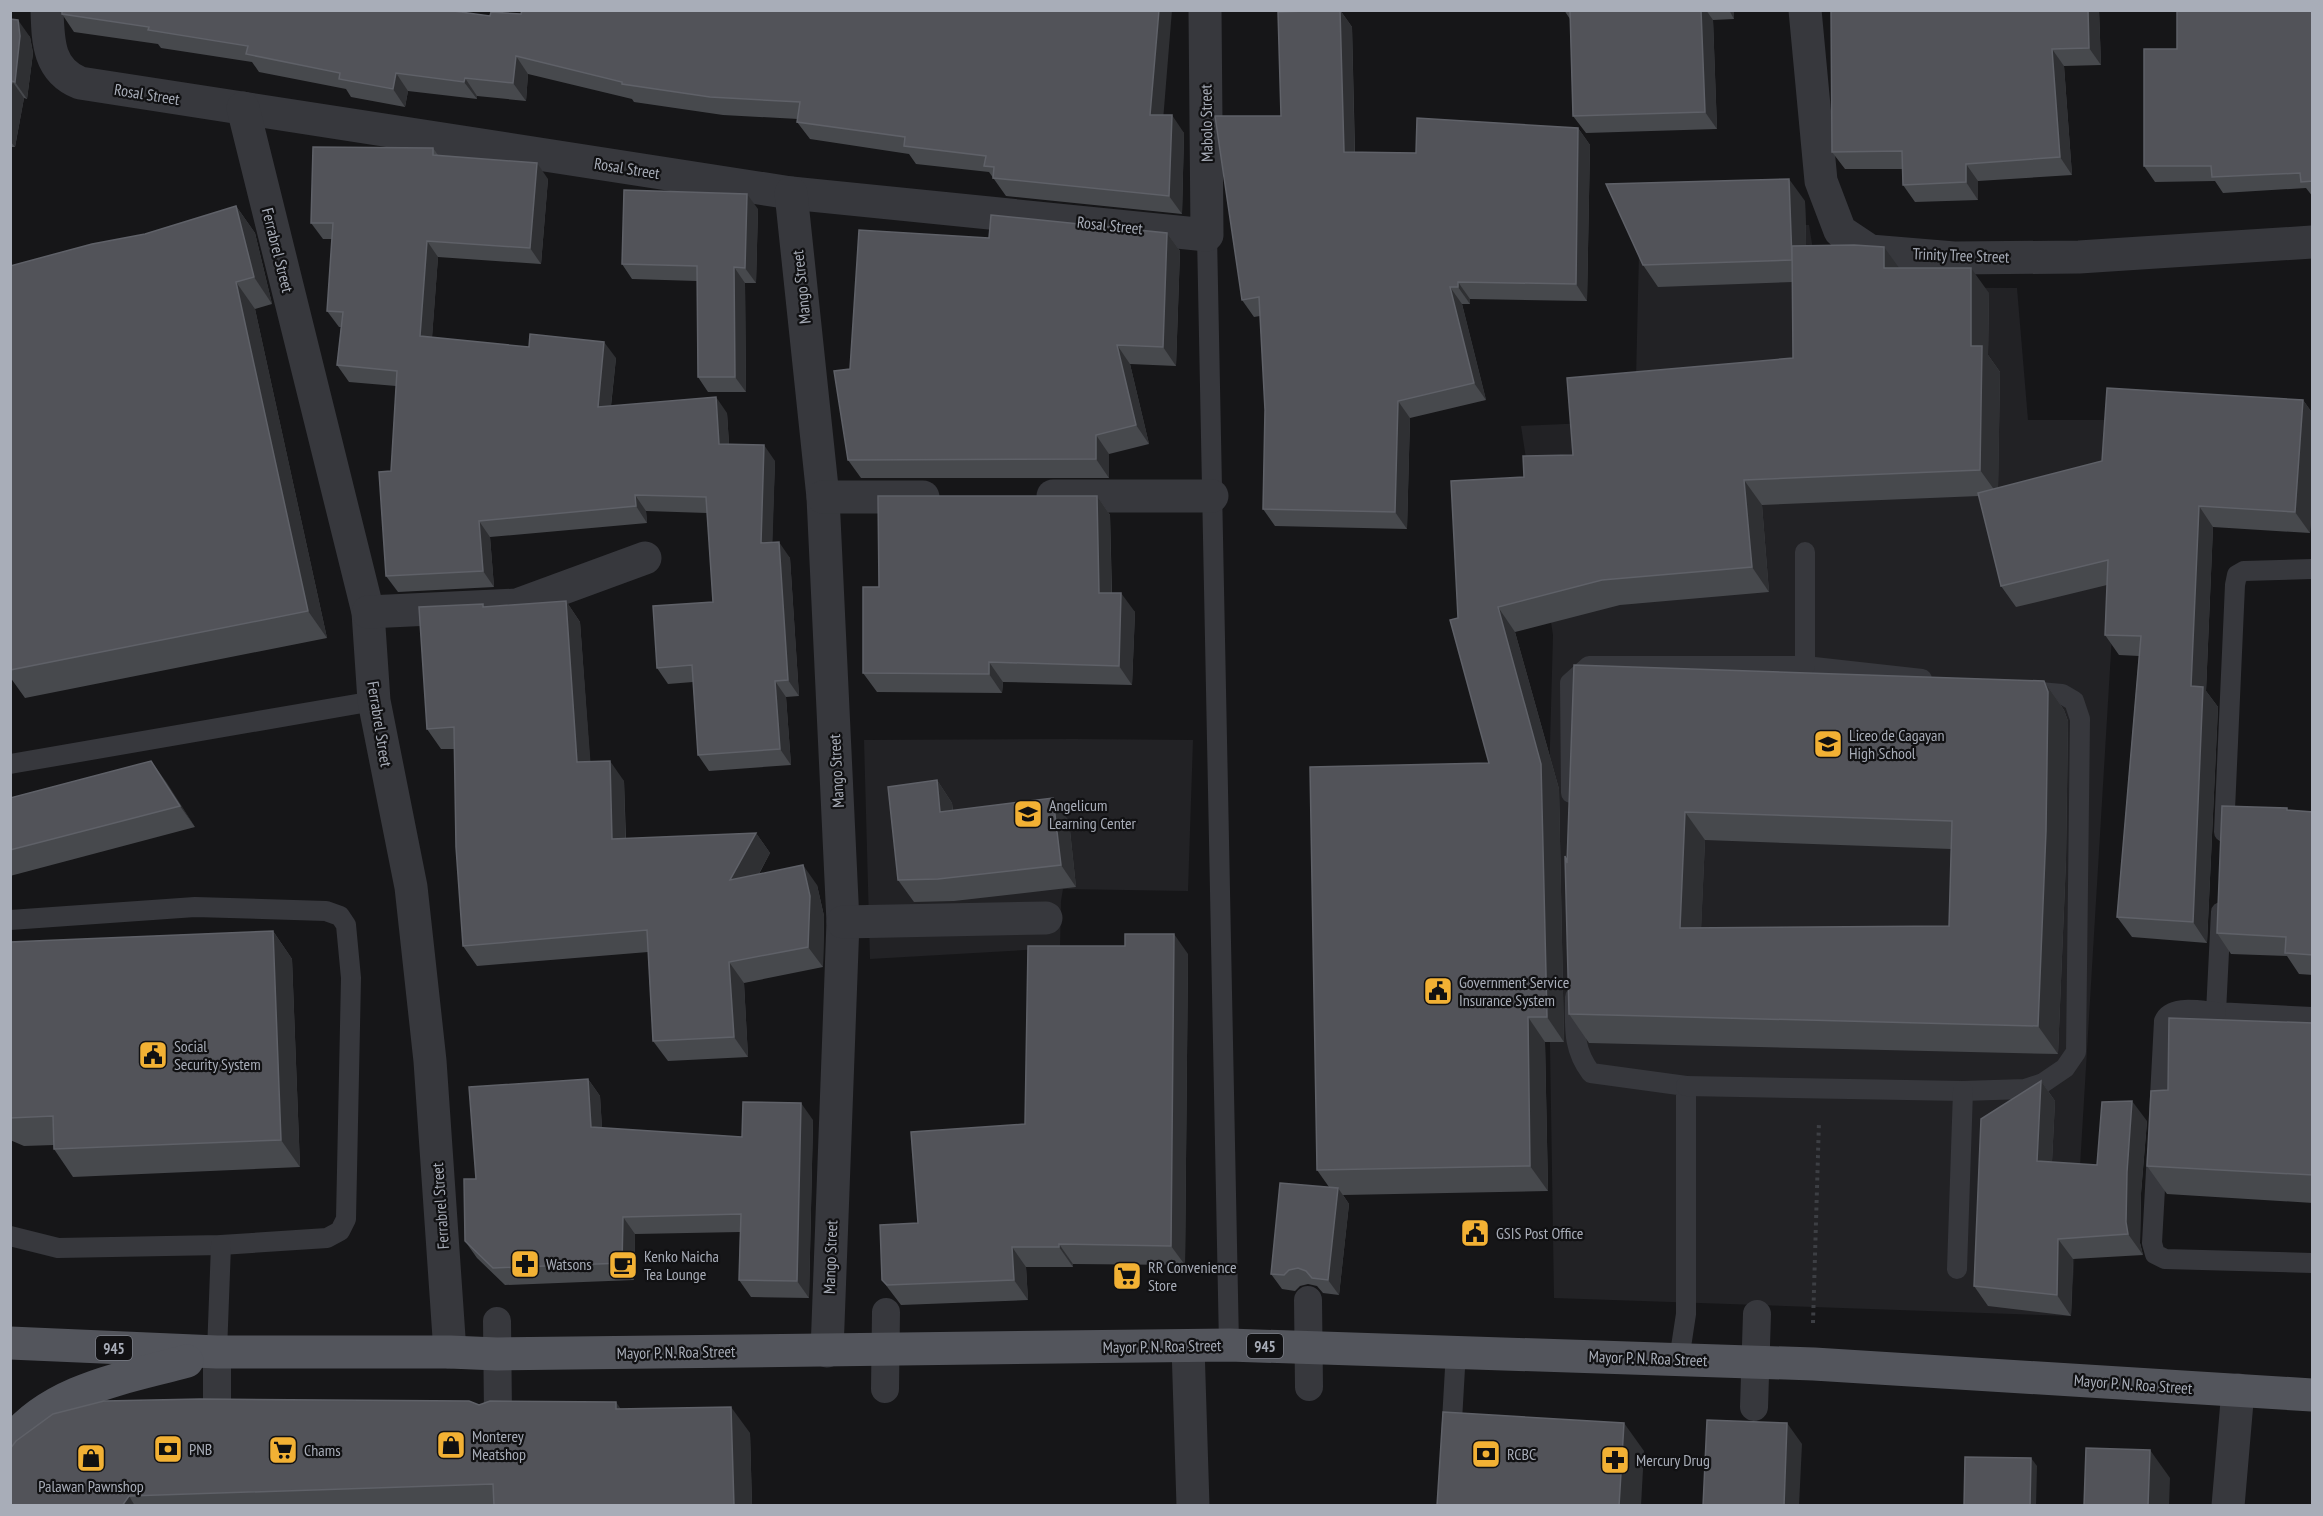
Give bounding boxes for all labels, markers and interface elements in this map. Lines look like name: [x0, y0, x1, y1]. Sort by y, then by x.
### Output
street label: Rosal Street: [113, 79, 182, 109]
street label: Mabolo Street: [1195, 83, 1217, 162]
street label: Rosal Street: [593, 153, 662, 183]
street label: Ferrabrel Street: [258, 206, 298, 295]
street label: Rosal Street: [1076, 212, 1144, 238]
street label: Trinity Tree Street: [1912, 243, 2010, 267]
street label: Mango Street: [787, 249, 815, 325]
street label: Ferrabrel Street: [363, 680, 397, 769]
place label: Liceo de Cagayan High School: [1849, 725, 1945, 763]
school or university icon: Liceo de Cagayan High School: [1812, 728, 1844, 760]
street label: Mango Street: [824, 733, 848, 808]
place label: Angelicum Learning Center: [1049, 795, 1137, 833]
school or university icon: Angelicum Learning Center: [1012, 798, 1044, 830]
place label: Government Service Insurance System: [1459, 972, 1569, 1010]
public building icon: Government Service Insurance System: [1422, 975, 1454, 1007]
place label: Social Security System: [174, 1036, 261, 1074]
public building icon: Social Security System: [137, 1039, 169, 1071]
street label: Ferrabrel Street: [427, 1162, 453, 1250]
public building icon: GSIS Post Office: [1459, 1217, 1491, 1249]
street label: Mango Street: [819, 1219, 841, 1294]
place label: GSIS Post Office: [1496, 1223, 1583, 1243]
place label: Kenko Naicha Tea Lounge: [644, 1246, 719, 1284]
pharmacy icon: Watsons: [509, 1248, 541, 1280]
cafe icon: Kenko Naicha Tea Lounge: [607, 1249, 639, 1281]
place label: Watsons: [546, 1254, 592, 1274]
place label: RR Convenience Store: [1148, 1257, 1237, 1295]
supermarket icon: RR Convenience Store: [1111, 1260, 1143, 1292]
road number: 945: [1247, 1334, 1283, 1358]
street label: Mayor P. N. Roa Street: [1102, 1335, 1222, 1357]
road number: 945: [96, 1336, 132, 1360]
street label: Mayor P. N. Roa Street: [616, 1341, 736, 1363]
street label: Mayor P. N. Roa Street: [1588, 1346, 1708, 1370]
street label: Mayor P. N. Roa Street: [2073, 1370, 2193, 1398]
place label: Monterey Meatshop: [472, 1426, 526, 1464]
shop icon: Monterey Meatshop: [435, 1429, 467, 1461]
bank icon: PNB: [152, 1433, 184, 1465]
supermarket icon: Chams: [267, 1434, 299, 1466]
bank icon: RCBC: [1470, 1438, 1502, 1470]
place label: PNB: [189, 1439, 212, 1459]
place label: Chams: [304, 1440, 341, 1460]
shop icon: Palawan Pawnshop: [75, 1442, 107, 1474]
place label: RCBC: [1507, 1444, 1536, 1464]
pharmacy icon: Mercury Drug: [1599, 1444, 1631, 1476]
place label: Mercury Drug: [1636, 1450, 1710, 1470]
place label: Palawan Pawnshop: [38, 1476, 144, 1496]

